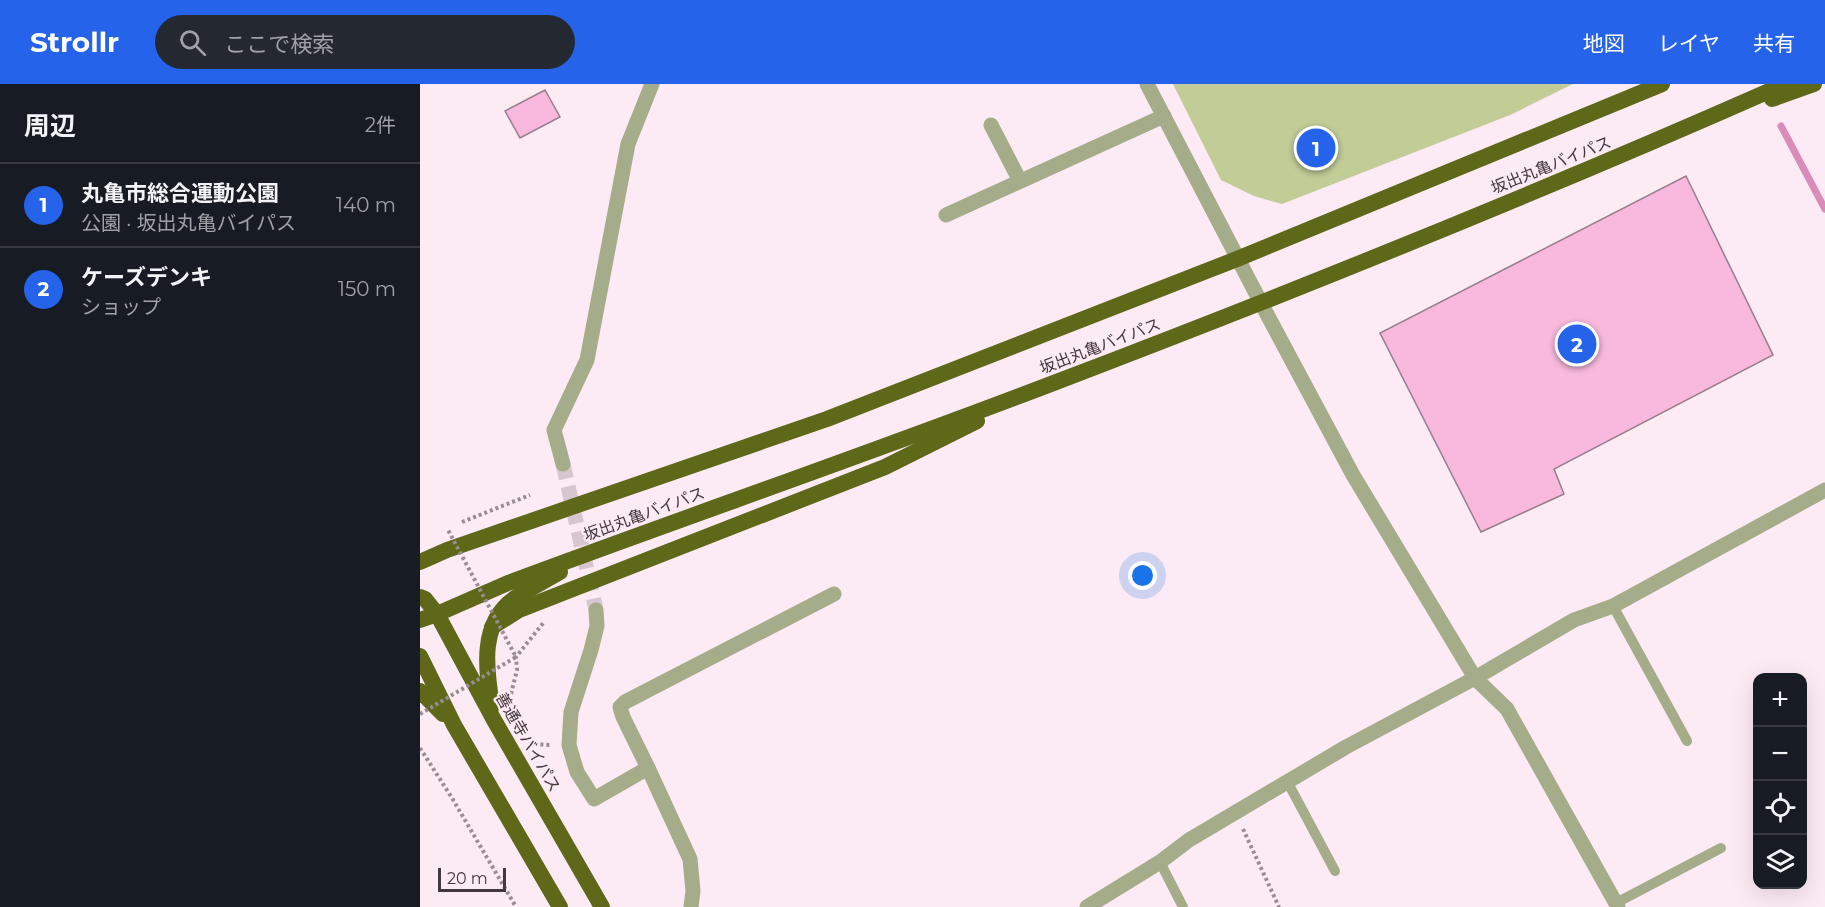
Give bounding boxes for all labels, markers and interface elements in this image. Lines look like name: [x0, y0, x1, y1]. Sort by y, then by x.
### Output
search box: [155, 15, 575, 69]
text: Strollr: [30, 25, 119, 59]
icon: search: [176, 26, 209, 59]
text: ここで検索: [224, 31, 334, 58]
text: 地図: [1583, 31, 1625, 56]
text: レイヤ: [1658, 31, 1720, 56]
text: 共有: [1753, 31, 1795, 56]
text: 周辺: [24, 110, 76, 142]
text: 2件: [365, 113, 396, 137]
pin: 1: [1296, 126, 1336, 170]
street label: 坂出丸亀バイパス: [1488, 132, 1614, 198]
text: 丸亀市総合運動公園: [81, 180, 279, 207]
text: 1: [40, 193, 47, 217]
text: 140 m: [336, 193, 396, 217]
text: 公園 · 坂出丸亀バイパス: [81, 211, 296, 235]
text: ケーズデンキ: [81, 264, 212, 291]
text: 2: [38, 277, 49, 301]
text: 150 m: [338, 277, 396, 301]
text: ショップ: [81, 295, 161, 319]
street label: 坂出丸亀バイパス: [1037, 314, 1163, 378]
pin: 2: [1558, 322, 1596, 366]
street label: 坂出丸亀バイパス: [581, 483, 707, 545]
your location: [1128, 561, 1157, 590]
map controls: [1753, 673, 1807, 889]
button: +: [1753, 673, 1807, 727]
street label: 善通寺バイパス: [492, 689, 564, 795]
button: −: [1753, 727, 1807, 781]
button: locate: [1753, 781, 1807, 835]
button: layers: [1753, 835, 1807, 889]
scale bar: [438, 865, 506, 892]
text: 20 m: [447, 869, 488, 888]

